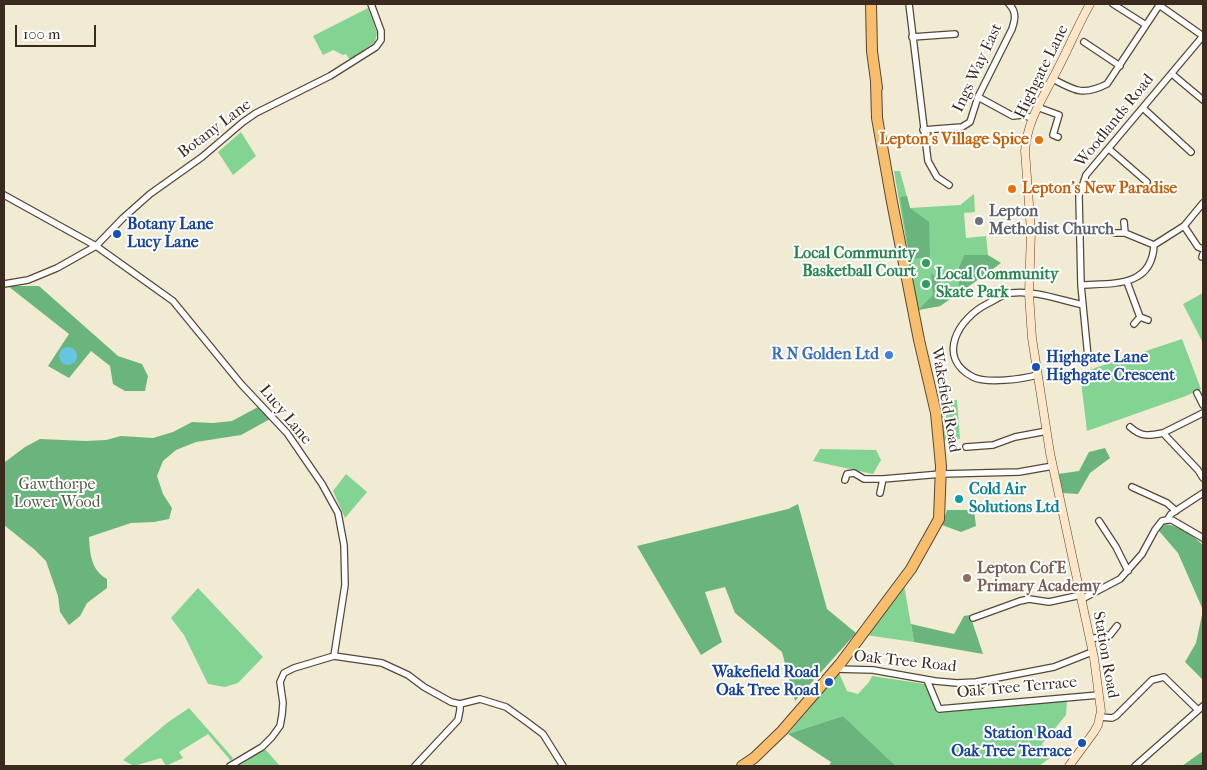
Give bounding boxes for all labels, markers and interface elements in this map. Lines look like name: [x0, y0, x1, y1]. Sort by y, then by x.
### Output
scale bar: [18, 15, 99, 47]
street label: Ings Way East: [949, 20, 1007, 116]
street label: Highgate Lane: [1011, 22, 1073, 122]
text: 100 m: [23, 25, 61, 43]
street label: Woodlands Road: [1072, 71, 1158, 171]
street label: Botany Lane: [175, 95, 255, 163]
place label: Lepton's Village Spice: [879, 130, 1029, 150]
marker: Lepton's Village Spice: [1033, 134, 1045, 146]
place label: Lepton's New Paradise: [1022, 179, 1177, 199]
marker: Lepton's New Paradise: [1006, 183, 1018, 195]
place label: Lepton Methodist Church: [989, 202, 1114, 240]
place label: Botany Lane Lucy Lane: [127, 215, 214, 253]
marker: Lepton Methodist Church: [973, 215, 985, 227]
marker: Botany Lane Lucy Lane: [111, 228, 123, 240]
place label: Local Community Basketball Court: [793, 244, 916, 282]
marker: Local Community Basketball Court: [920, 257, 932, 269]
place label: Local Community Skate Park: [936, 265, 1059, 303]
marker: Local Community Skate Park: [920, 278, 932, 290]
place label: R N Golden Ltd: [771, 345, 879, 365]
street label: Wakefield Road: [926, 346, 964, 454]
place label: Highgate Lane Highgate Crescent: [1046, 348, 1175, 386]
marker: R N Golden Ltd: [883, 349, 895, 361]
marker: Highgate Lane Highgate Crescent: [1030, 361, 1042, 373]
street label: Lucy Lane: [255, 381, 315, 449]
park label: Gawthorpe Lower Wood: [14, 475, 100, 513]
place label: Cold Air Solutions Ltd: [969, 480, 1060, 518]
marker: Cold Air Solutions Ltd: [953, 493, 965, 505]
place label: Lepton CofE Primary Academy: [977, 559, 1100, 597]
marker: Lepton CofE Primary Academy: [961, 572, 973, 584]
street label: Station Road: [1088, 610, 1122, 700]
street label: Oak Tree Road: [853, 647, 957, 677]
place label: Wakefield Road Oak Tree Road: [712, 663, 819, 701]
street label: Oak Tree Terrace: [956, 673, 1078, 703]
marker: Wakefield Road Oak Tree Road: [823, 676, 835, 688]
place label: Station Road Oak Tree Terrace: [951, 724, 1072, 762]
marker: Station Road Oak Tree Terrace: [1076, 737, 1088, 749]

